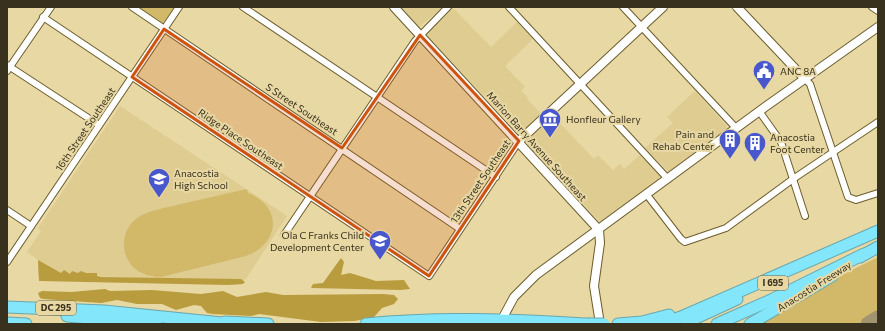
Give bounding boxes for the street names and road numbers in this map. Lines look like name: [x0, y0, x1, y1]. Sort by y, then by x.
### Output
street label: S Street Southeast: [264, 80, 340, 138]
street label: 16th Street Southeast: [52, 85, 118, 173]
street label: Marion Barry Avenue Southeast: [485, 89, 589, 203]
street label: Ridge Place Southeast: [196, 106, 286, 172]
street label: 13th Street Southeast: [448, 137, 512, 225]
street label: Anacostia Freeway: [775, 258, 853, 314]
road number: I 695: [758, 276, 788, 290]
road number: DC 295: [36, 301, 76, 315]

